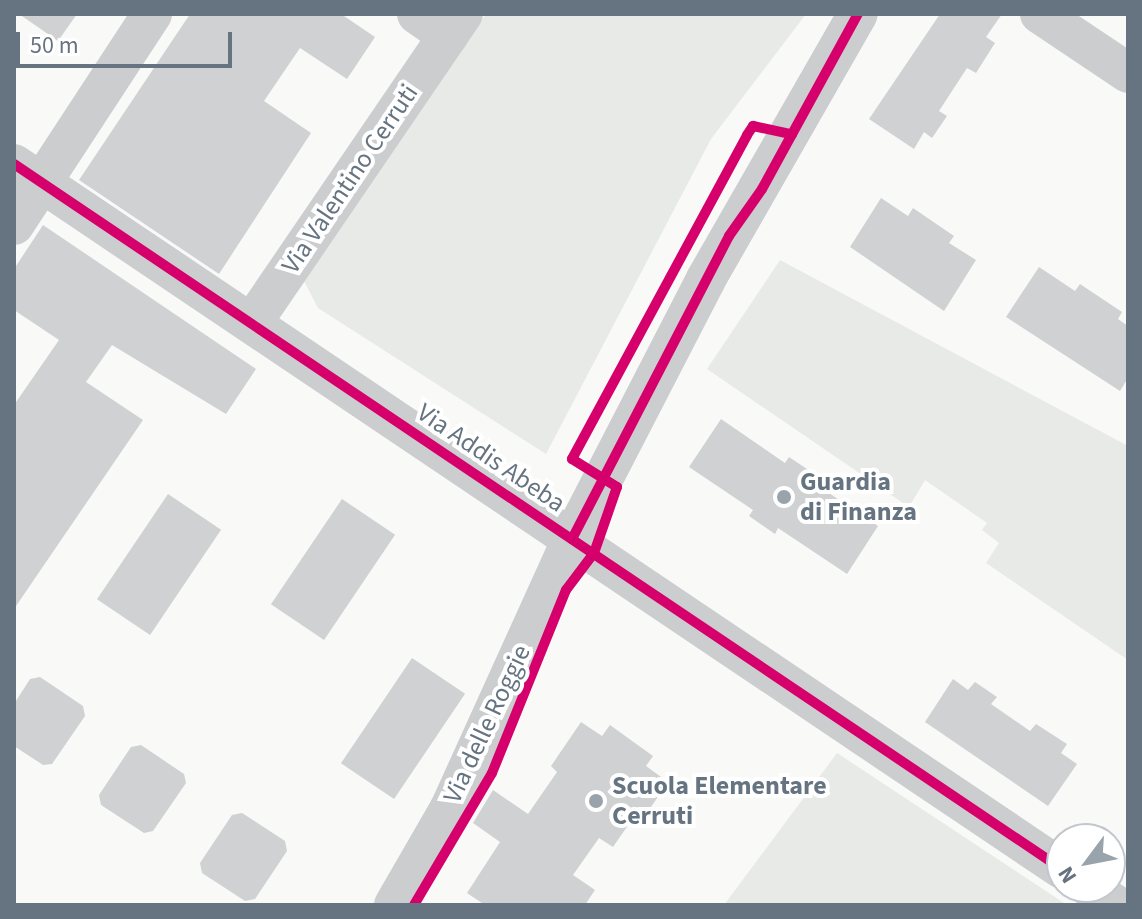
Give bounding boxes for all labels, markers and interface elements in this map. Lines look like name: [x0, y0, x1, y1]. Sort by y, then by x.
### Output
scale bar: [20, 16, 236, 66]
text: 50 m: [30, 28, 79, 63]
street label: Via Valentino Cerruti: [275, 78, 425, 280]
street label: Via Addis Abeba: [411, 397, 571, 519]
place label: Guardia di Finanza: [800, 466, 917, 528]
marker: Guardia di Finanza: [775, 488, 793, 506]
street label: Via delle Roggie: [437, 640, 537, 808]
place label: Scuola Elementare Cerruti: [612, 770, 827, 832]
marker: Scuola Elementare Cerruti: [587, 792, 605, 810]
north arrow: [1046, 823, 1126, 903]
text: N: [1050, 860, 1085, 889]

